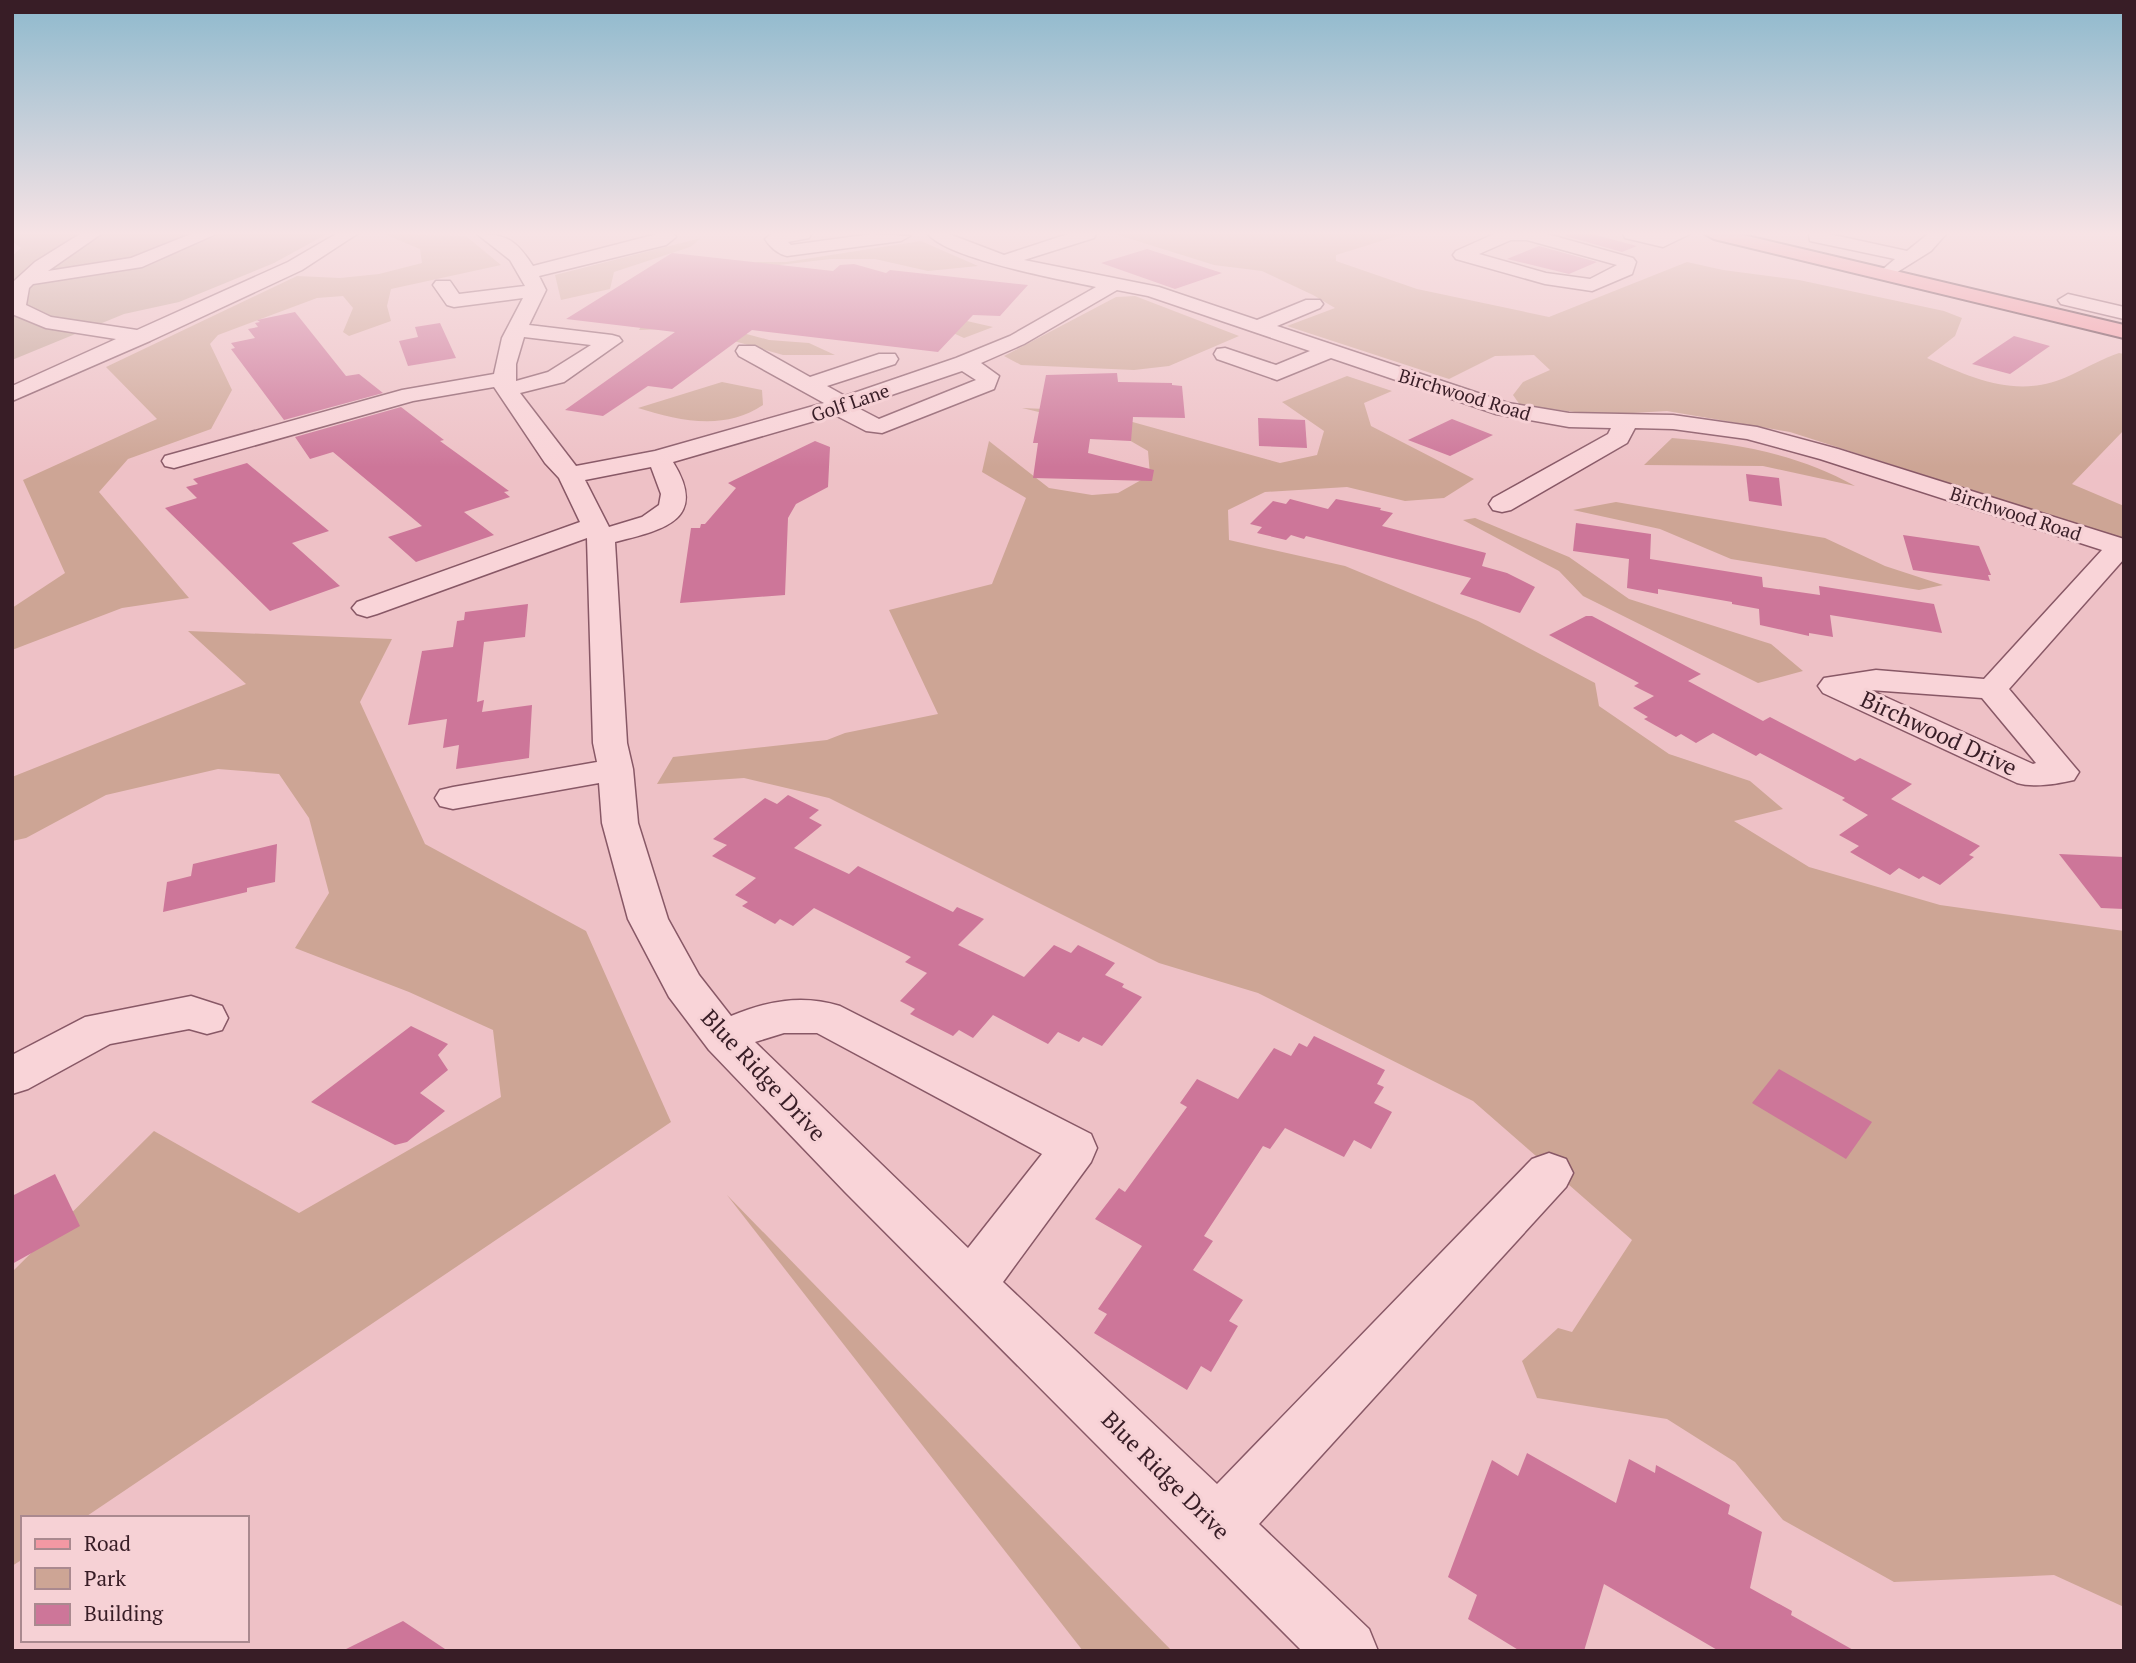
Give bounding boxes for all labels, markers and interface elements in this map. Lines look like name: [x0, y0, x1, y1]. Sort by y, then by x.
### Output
street label: Birchwood Road: [1396, 362, 1535, 426]
street label: Golf Lane: [807, 377, 893, 427]
street label: Birchwood Road: [1947, 480, 2085, 546]
street label: Birchwood Drive: [1856, 683, 2022, 783]
street label: Blue Ridge Drive: [695, 1002, 833, 1148]
street label: Blue Ridge Drive: [1095, 1404, 1237, 1546]
legend: [21, 1516, 248, 1642]
text: Road: [84, 1529, 131, 1557]
text: Park: [84, 1564, 126, 1592]
text: Building: [84, 1599, 164, 1627]

